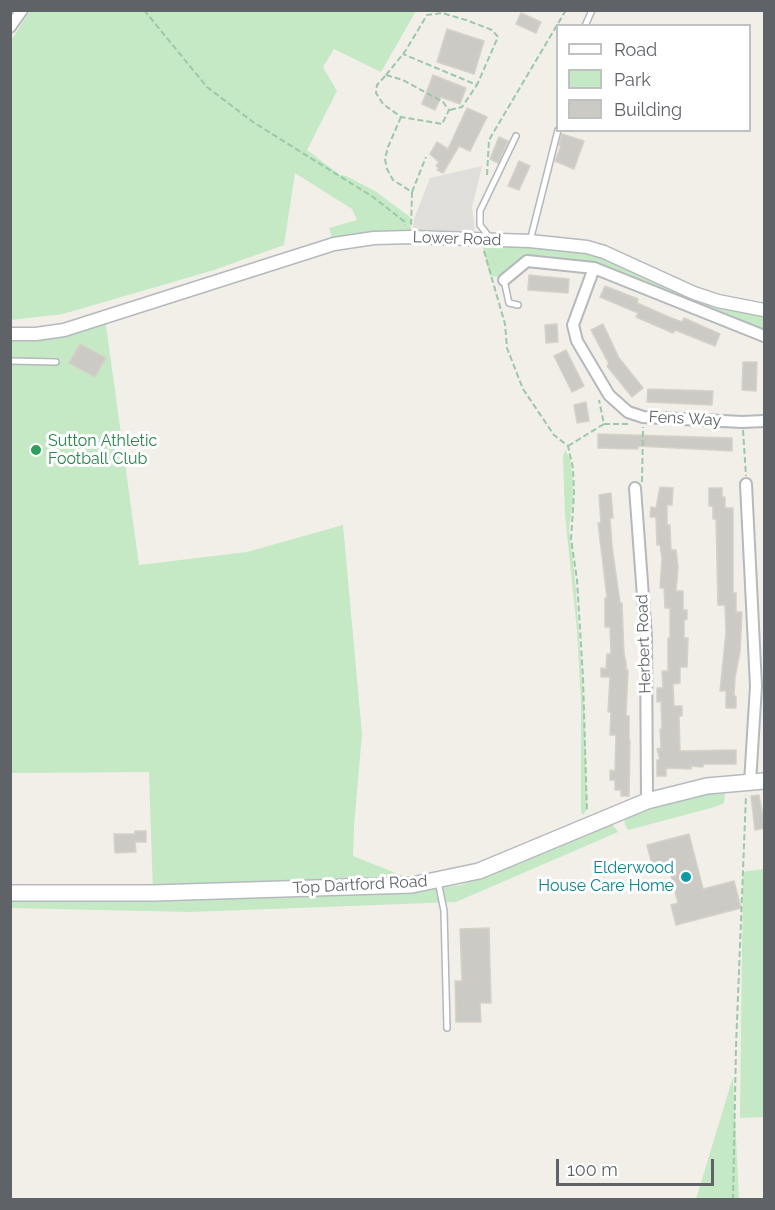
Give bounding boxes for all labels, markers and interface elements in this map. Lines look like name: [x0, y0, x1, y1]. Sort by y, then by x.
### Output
legend: [556, 24, 751, 132]
text: Road: [614, 39, 657, 60]
text: Park: [614, 69, 651, 90]
text: Building: [614, 99, 682, 120]
street label: Lower Road: [412, 228, 502, 250]
street label: Fens Way: [648, 408, 722, 430]
place label: Sutton Athletic Football Club: [48, 431, 157, 469]
marker: Sutton Athletic Football Club: [29, 443, 43, 457]
street label: Herbert Road: [633, 594, 655, 694]
place label: Elderwood House Care Home: [538, 858, 674, 896]
marker: Elderwood House Care Home: [679, 870, 693, 884]
street label: Top Dartford Road: [292, 872, 428, 898]
scale bar: [559, 1147, 716, 1185]
text: 100 m: [567, 1159, 618, 1180]

